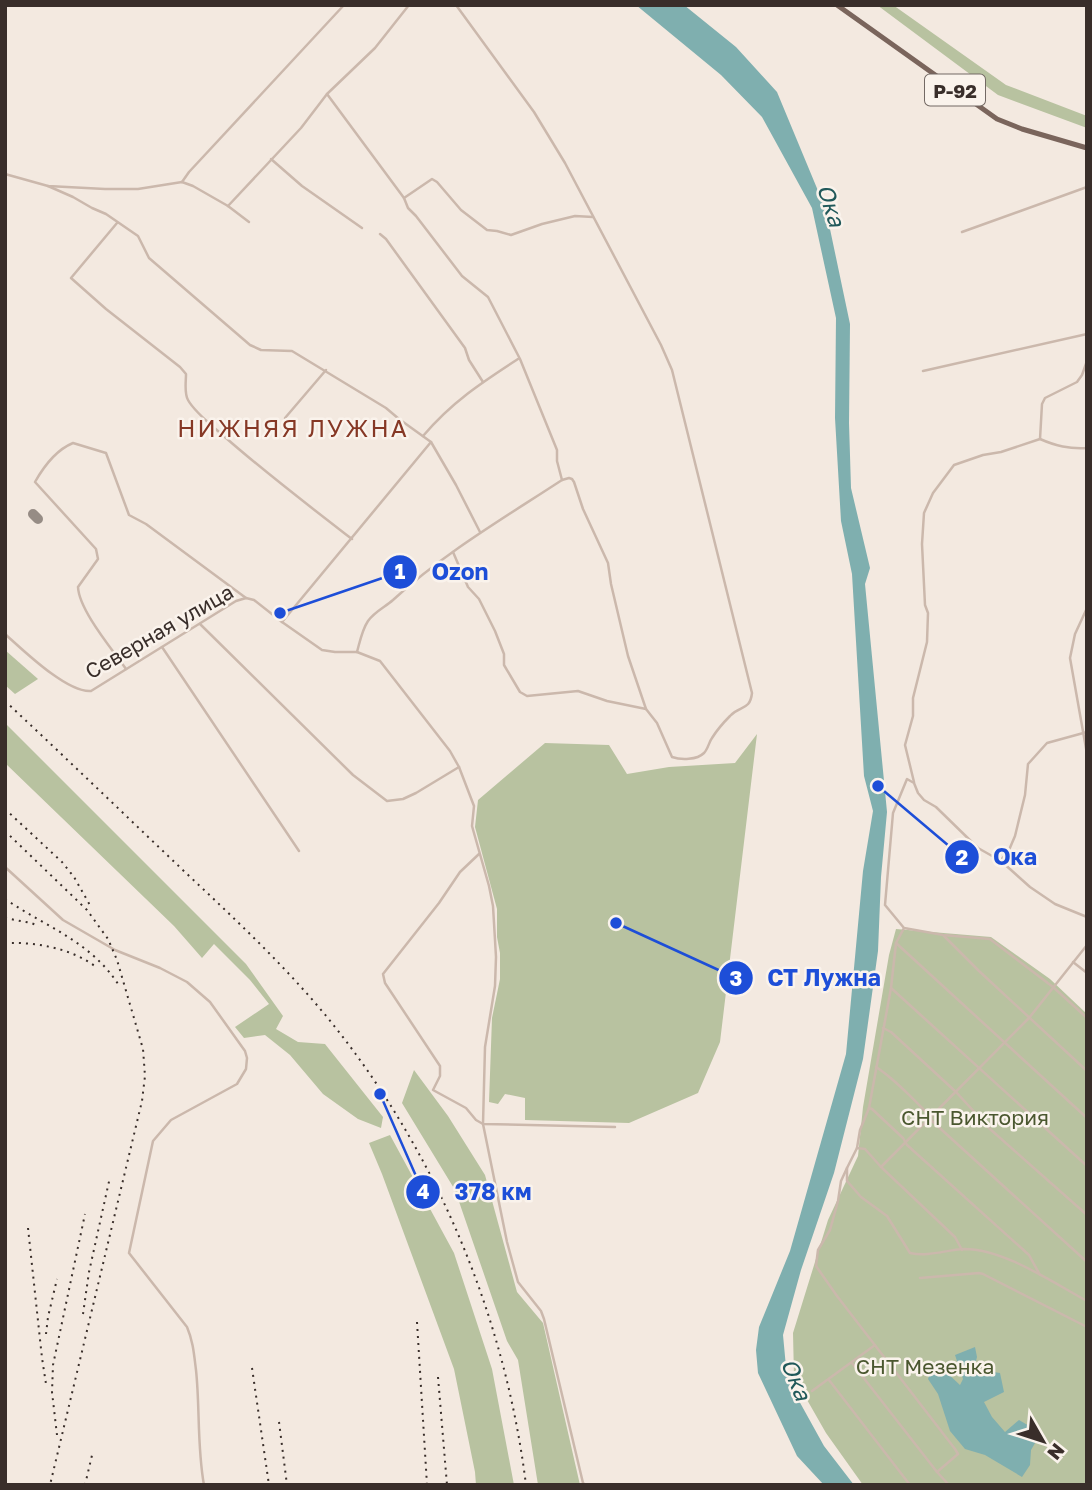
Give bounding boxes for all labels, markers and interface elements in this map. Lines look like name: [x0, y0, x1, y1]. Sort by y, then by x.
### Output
road number: Р-92: [925, 74, 985, 106]
water label: Ока: [812, 180, 852, 231]
district label: НИЖНЯЯ ЛУЖНА: [177, 413, 409, 442]
callout: Ozon: [383, 550, 503, 594]
text: Ozon: [432, 557, 488, 585]
text: 1: [395, 558, 406, 584]
street label: Северная улица: [80, 578, 238, 684]
callout: Ока: [944, 835, 1051, 879]
text: Ока: [993, 842, 1037, 870]
text: 2: [956, 844, 969, 870]
callout: СТ Лужна: [718, 956, 895, 1000]
text: СТ Лужна: [767, 963, 881, 991]
text: 3: [730, 965, 742, 991]
park label: СНТ Виктория: [901, 1104, 1049, 1130]
callout: 378 км: [406, 1170, 546, 1214]
text: 378 км: [455, 1177, 531, 1205]
text: 4: [416, 1178, 430, 1204]
park label: СНТ Мезенка: [856, 1353, 994, 1379]
water label: Ока: [776, 1354, 818, 1405]
north arrow: [1008, 1406, 1078, 1476]
text: N: [1043, 1439, 1070, 1465]

